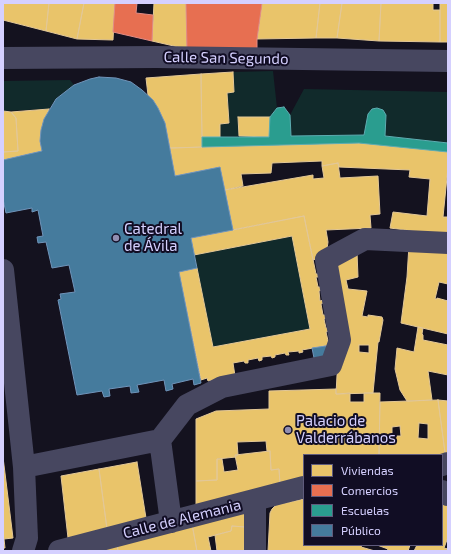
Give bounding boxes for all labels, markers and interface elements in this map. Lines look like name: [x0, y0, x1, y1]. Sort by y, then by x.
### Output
street label: Calle San Segundo: [163, 48, 289, 68]
place label: Catedral de Ávila: [124, 220, 182, 255]
marker: Catedral de Ávila: [111, 233, 121, 243]
place label: Palacio de Valderrábanos: [296, 412, 396, 447]
marker: Palacio de Valderrábanos: [283, 425, 293, 435]
legend: [303, 454, 443, 546]
text: Viviendas: [341, 463, 394, 477]
text: Comercios: [341, 483, 398, 497]
street label: Calle de Alemania: [121, 496, 243, 542]
text: Escuelas: [341, 503, 389, 517]
text: Público: [341, 523, 381, 537]

